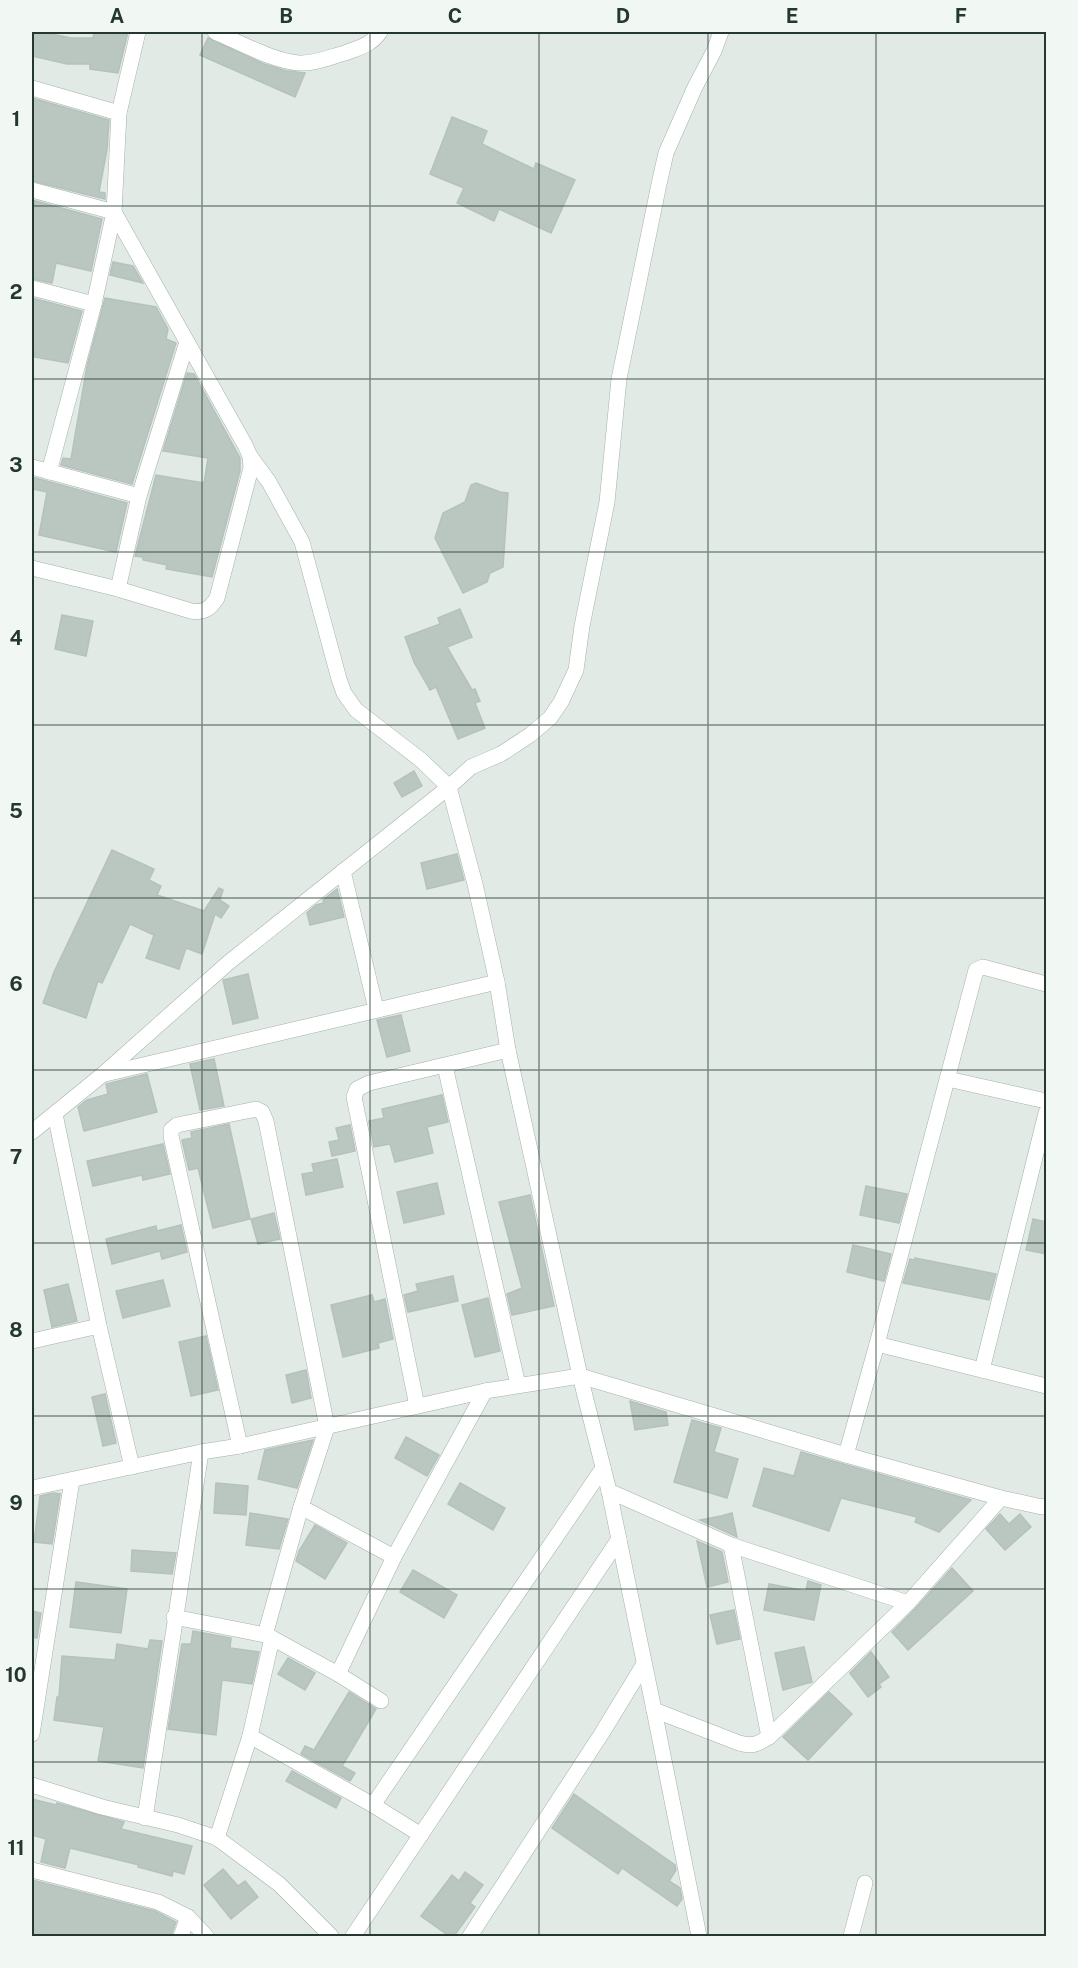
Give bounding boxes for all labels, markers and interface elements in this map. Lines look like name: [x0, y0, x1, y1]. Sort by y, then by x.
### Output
text: A: [110, 4, 124, 28]
text: B: [279, 4, 293, 28]
text: C: [448, 4, 462, 28]
text: D: [616, 4, 630, 28]
text: E: [786, 4, 798, 28]
text: F: [955, 4, 967, 28]
text: 1: [12, 107, 20, 131]
text: 2: [10, 280, 22, 304]
text: 3: [9, 453, 23, 477]
text: 4: [9, 626, 23, 650]
text: 5: [9, 799, 23, 823]
text: 6: [9, 972, 23, 996]
text: 7: [10, 1145, 22, 1169]
text: 8: [9, 1318, 23, 1342]
text: 9: [9, 1491, 23, 1515]
text: 10: [5, 1663, 27, 1687]
text: 11: [7, 1836, 25, 1860]

